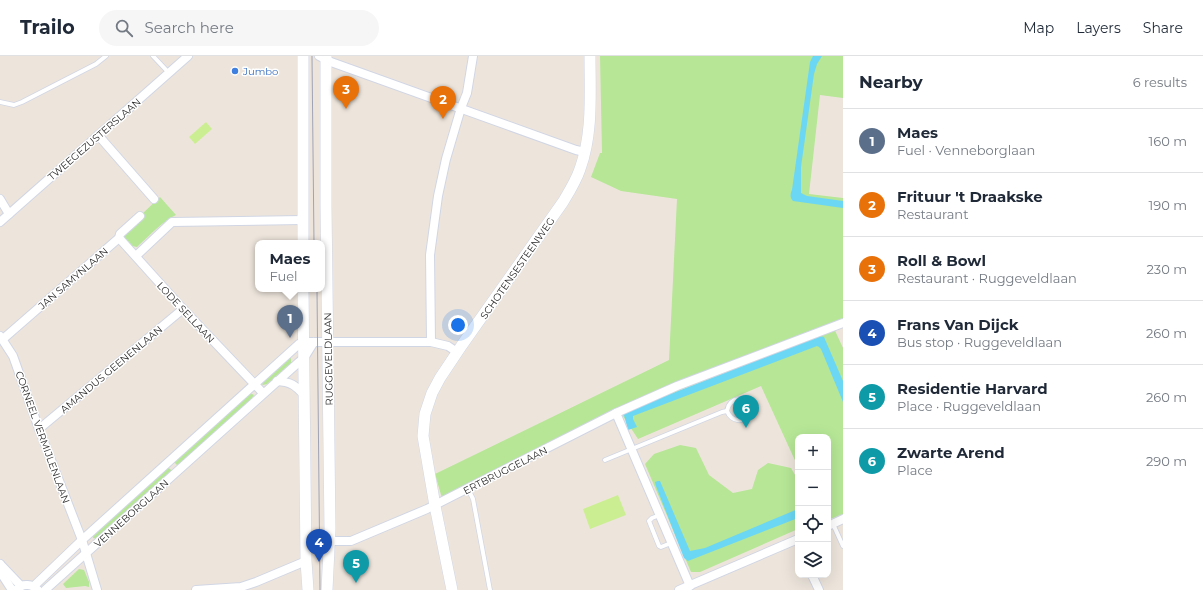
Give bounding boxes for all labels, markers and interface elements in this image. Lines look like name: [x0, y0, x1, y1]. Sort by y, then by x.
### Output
search box: [99, 10, 379, 46]
text: Trailo: [20, 16, 75, 39]
icon: search: [113, 17, 135, 39]
text: Search here: [145, 18, 234, 37]
text: Map: [1023, 19, 1054, 37]
text: Layers: [1076, 19, 1121, 37]
text: Share: [1143, 19, 1183, 37]
place label: Jumbo: [242, 65, 278, 78]
marker: Jumbo: [230, 66, 240, 76]
text: Nearby: [859, 72, 923, 92]
text: 6 results: [1133, 74, 1187, 90]
pin: 3: [333, 76, 359, 109]
pin: 2: [430, 86, 456, 119]
street label: TWEEGEZUSTERSLAAN: [45, 95, 144, 183]
text: Maes: [897, 123, 938, 142]
text: 1: [869, 133, 875, 149]
text: 160 m: [1149, 133, 1187, 149]
text: Fuel · Venneborglaan: [897, 142, 1035, 158]
text: Frituur 't Draakske: [897, 187, 1043, 206]
text: 2: [868, 197, 876, 213]
text: 190 m: [1149, 197, 1187, 213]
text: Restaurant: [897, 206, 968, 222]
street label: SCHOTENSESTEENWEG: [477, 215, 558, 322]
popup: [255, 240, 325, 292]
street label: JAN SAMYNLAAN: [35, 245, 111, 313]
text: Maes: [269, 249, 311, 268]
text: Roll & Bowl: [897, 251, 986, 270]
text: 3: [868, 261, 876, 277]
text: 230 m: [1146, 261, 1187, 277]
text: Fuel: [269, 268, 298, 284]
text: Restaurant · Ruggeveldlaan: [897, 270, 1077, 286]
street label: LODE SELLAAN: [154, 279, 217, 346]
pin: 1: [277, 305, 303, 338]
street label: RUGGEVELDLAAN: [321, 312, 336, 406]
your location: [448, 315, 468, 335]
text: Frans Van Dijck: [897, 315, 1019, 334]
street label: AMANDUS GEENENLAAN: [58, 323, 165, 416]
text: 4: [868, 325, 876, 341]
text: 260 m: [1146, 325, 1187, 341]
text: Bus stop · Ruggeveldlaan: [897, 334, 1062, 350]
street label: CORNEEL VERMIJLENLAAN: [13, 369, 73, 505]
text: Residentie Harvard: [897, 379, 1048, 398]
text: 5: [868, 389, 876, 405]
text: 260 m: [1146, 389, 1187, 405]
pin: 6: [733, 395, 759, 428]
text: Place · Ruggeveldlaan: [897, 398, 1041, 414]
map controls: [795, 434, 831, 578]
button: +: [795, 434, 831, 470]
text: Zwarte Arend: [897, 443, 1005, 462]
street label: ERTBRUGGELAAN: [461, 444, 550, 497]
text: 6: [868, 453, 876, 469]
text: 290 m: [1146, 453, 1187, 469]
text: Place: [897, 462, 933, 478]
button: −: [795, 470, 831, 506]
street label: VENNEBORGLAAN: [91, 476, 171, 550]
button: locate: [795, 506, 831, 542]
pin: 4: [306, 529, 332, 562]
button: layers: [795, 542, 831, 578]
pin: 5: [343, 550, 369, 583]

